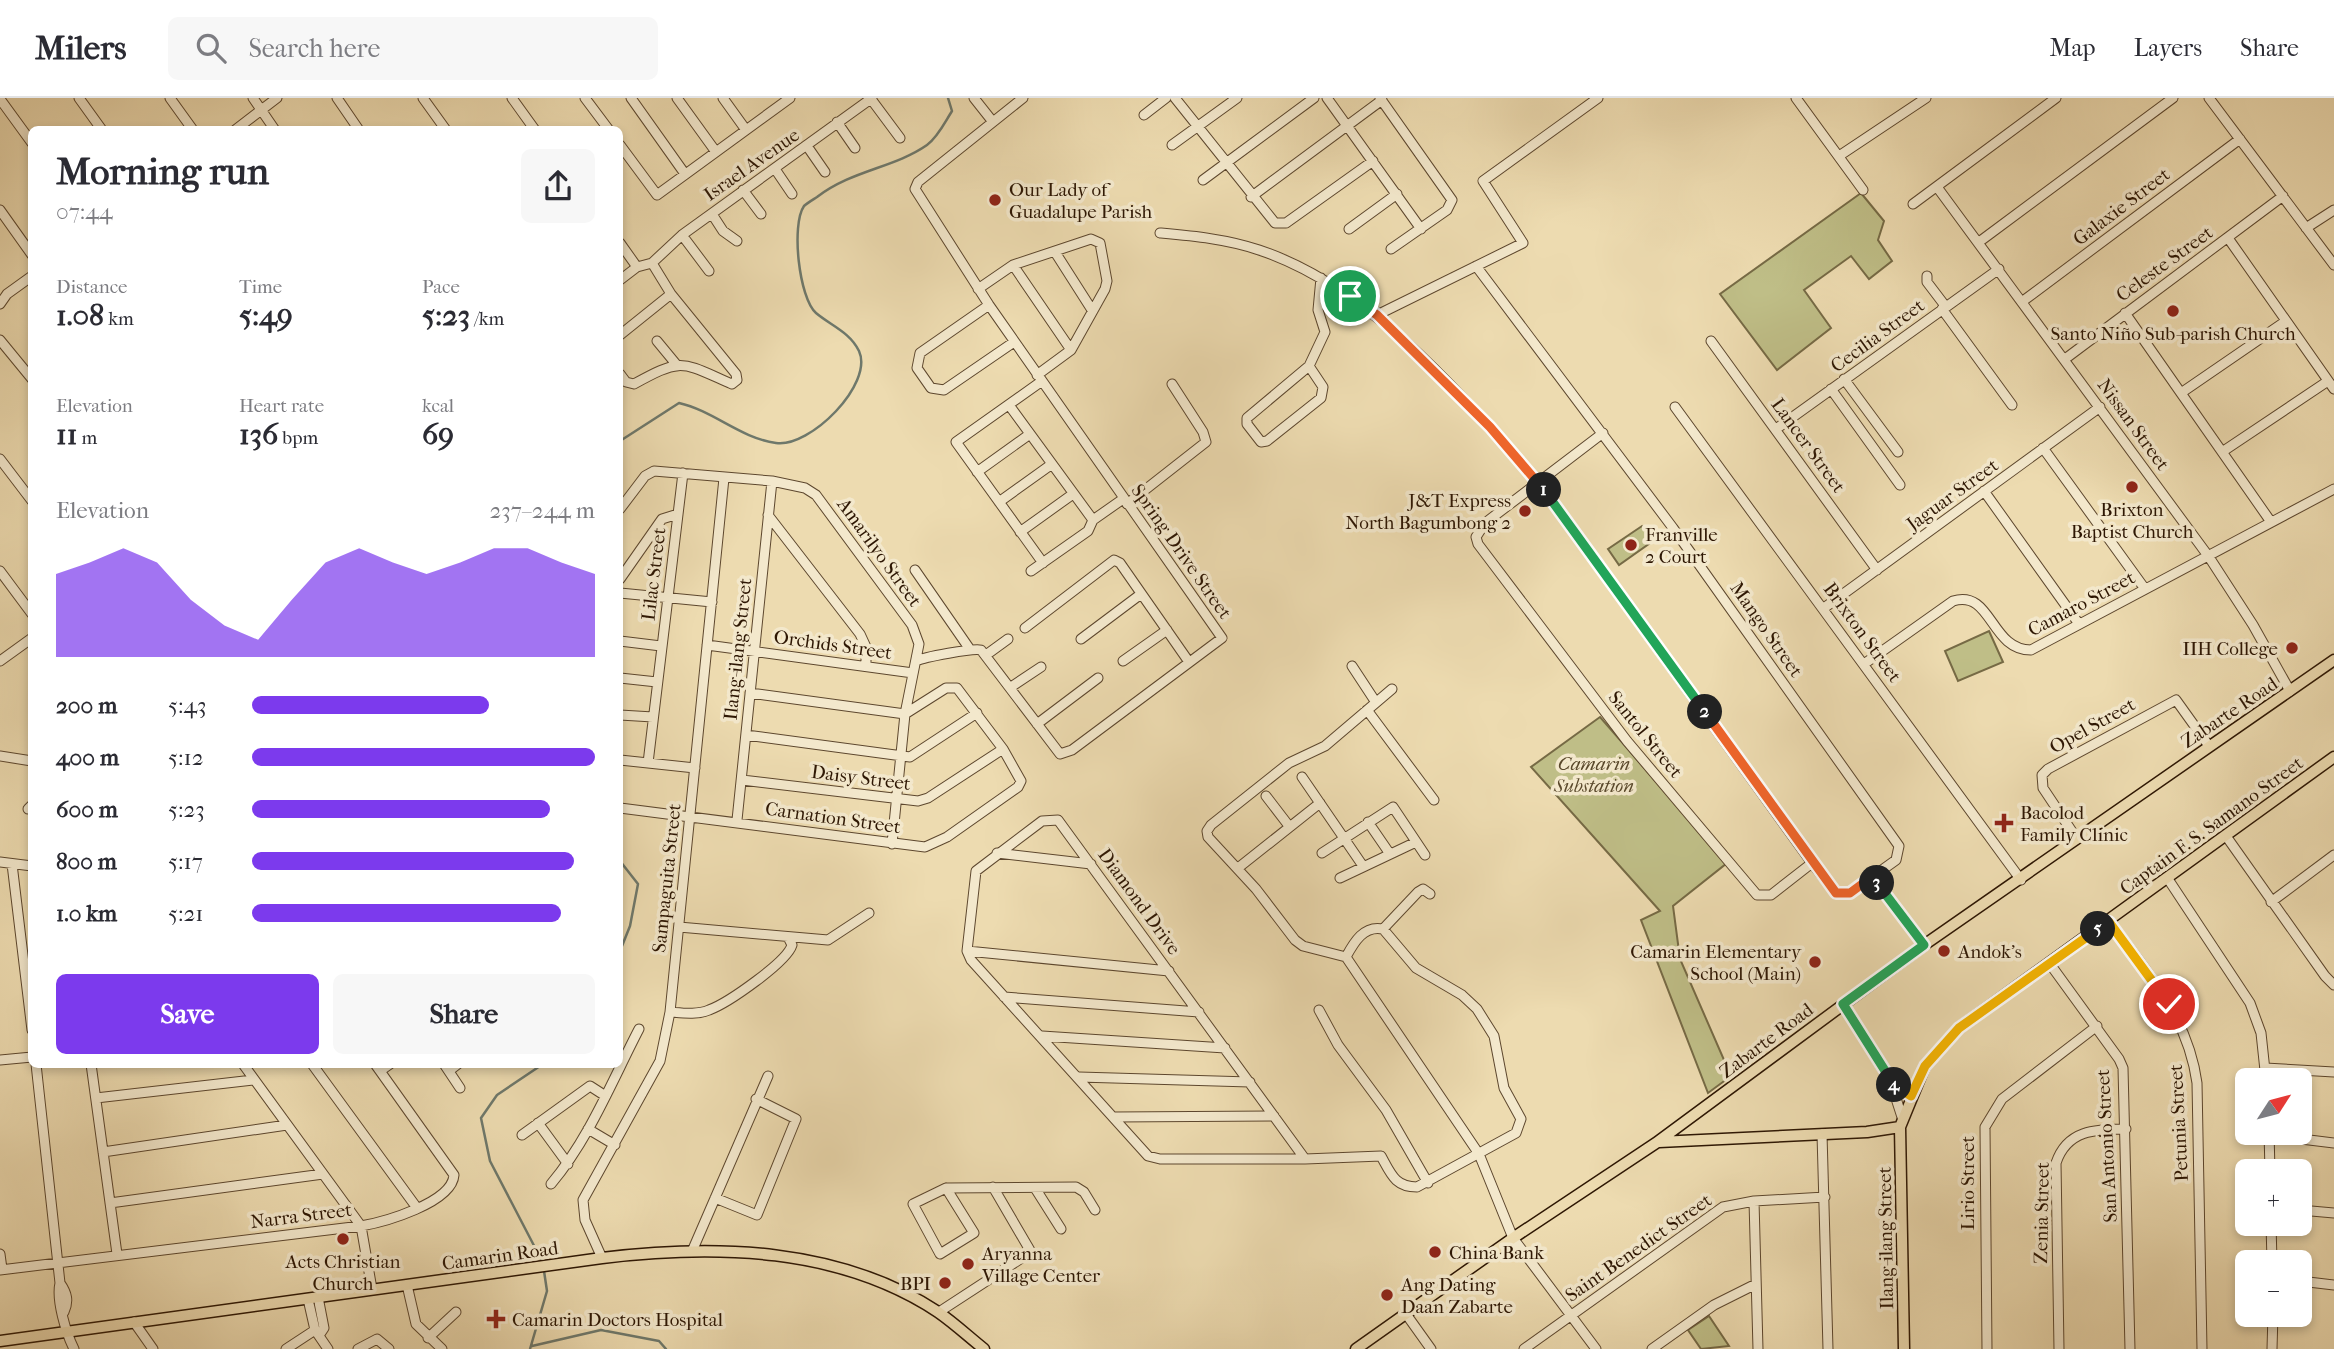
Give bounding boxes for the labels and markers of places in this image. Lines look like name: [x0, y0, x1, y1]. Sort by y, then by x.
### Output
place label: Our Lady of Guadalupe Parish: [1009, 179, 1152, 223]
marker: Our Lady of Guadalupe Parish: [987, 192, 1003, 208]
pin: [1320, 266, 1380, 326]
marker: Santo Niño Sub-parish Church: [2165, 303, 2181, 319]
place label: Santo Niño Sub-parish Church: [2050, 323, 2296, 345]
pin: 1: [1526, 472, 1562, 508]
marker: Brixton Baptist Church: [2124, 479, 2140, 495]
place label: J&T Express North Bagumbong 2: [1345, 490, 1511, 534]
place label: Brixton Baptist Church: [2071, 499, 2194, 543]
marker: J&T Express North Bagumbong 2: [1517, 503, 1533, 519]
place label: Franville 2 Court: [1645, 524, 1718, 568]
marker: Franville 2 Court: [1623, 537, 1639, 553]
place label: IIH College: [2182, 638, 2278, 660]
marker: IIH College: [2284, 640, 2300, 656]
pin: 2: [1688, 694, 1722, 730]
place label: Bacolod Family Clinic: [2020, 802, 2128, 846]
marker: Bacolod Family Clinic: [1994, 813, 2014, 833]
pin: 3: [1860, 866, 1895, 900]
pin: 5: [2080, 912, 2116, 946]
place label: Camarin Elementary School (Main): [1630, 941, 1802, 985]
place label: Andok's: [1957, 941, 2022, 963]
marker: Andok's: [1936, 943, 1952, 959]
marker: Camarin Elementary School (Main): [1807, 954, 1823, 970]
pin: [2139, 974, 2199, 1034]
pin: 4: [1876, 1068, 1912, 1102]
marker: Acts Christian Church: [335, 1231, 351, 1247]
place label: China Bank: [1449, 1242, 1544, 1264]
place label: Aryanna Village Center: [981, 1243, 1101, 1287]
marker: China Bank: [1427, 1244, 1443, 1260]
place label: Acts Christian Church: [285, 1251, 400, 1295]
marker: Aryanna Village Center: [960, 1256, 976, 1272]
place label: BPI: [900, 1273, 931, 1295]
place label: Ang Dating Daan Zabarte: [1400, 1274, 1513, 1318]
marker: BPI: [937, 1275, 953, 1291]
marker: Ang Dating Daan Zabarte: [1379, 1287, 1395, 1303]
marker: Camarin Doctors Hospital: [486, 1309, 506, 1329]
place label: Camarin Doctors Hospital: [512, 1309, 723, 1331]

